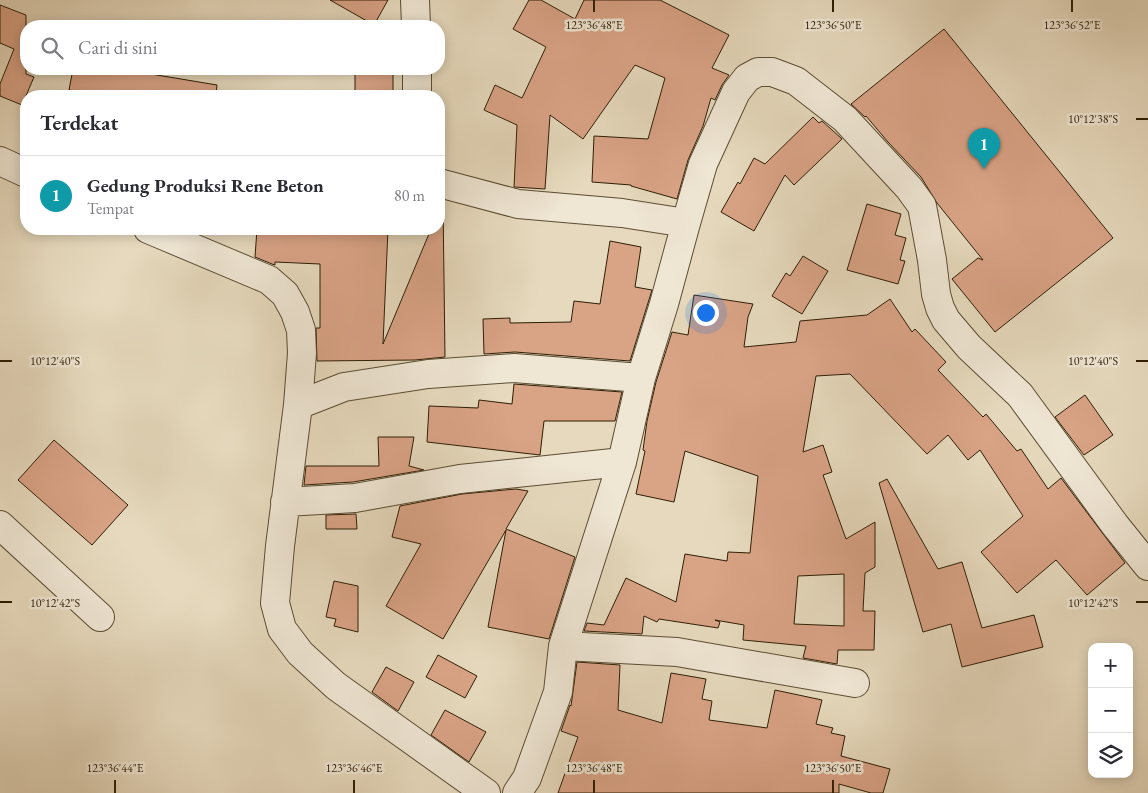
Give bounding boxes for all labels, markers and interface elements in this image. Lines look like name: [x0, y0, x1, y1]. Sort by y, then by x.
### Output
text: 123°36'48"E: [566, 17, 623, 33]
text: 123°36'50"E: [805, 17, 862, 33]
text: 123°36'52"E: [1044, 17, 1101, 33]
search box: [20, 20, 445, 75]
icon: search: [38, 34, 66, 62]
text: Cari di sini: [78, 35, 157, 60]
text: Terdekat: [40, 109, 118, 136]
text: 10°12'38"S: [1068, 111, 1118, 127]
pin: 1: [968, 128, 1000, 169]
text: Gedung Produksi Rene Beton: [87, 173, 324, 198]
text: 1: [52, 185, 60, 206]
text: 80 m: [394, 185, 425, 206]
text: Tempat: [87, 198, 134, 219]
your location: [693, 300, 719, 326]
text: 10°12'40"S: [30, 353, 80, 369]
text: 10°12'40"S: [1068, 353, 1118, 369]
text: 10°12'42"S: [30, 595, 80, 611]
text: 10°12'42"S: [1068, 595, 1118, 611]
map controls: [1088, 643, 1133, 778]
button: +: [1088, 643, 1133, 688]
button: −: [1088, 688, 1133, 733]
button: layers: [1088, 733, 1133, 778]
text: 123°36'44"E: [87, 760, 144, 776]
text: 123°36'46"E: [326, 760, 383, 776]
text: 123°36'48"E: [566, 760, 623, 776]
text: 123°36'50"E: [805, 760, 862, 776]

